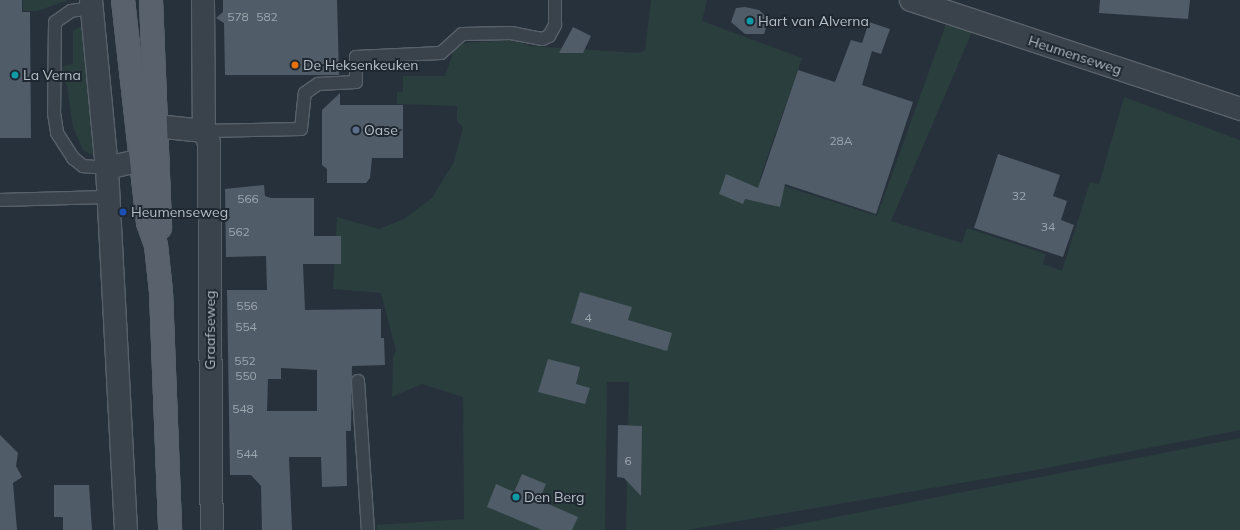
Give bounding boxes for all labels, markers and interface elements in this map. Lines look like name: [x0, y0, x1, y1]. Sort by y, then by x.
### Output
house number: 578: [227, 10, 249, 24]
house number: 582: [256, 10, 278, 24]
place label: Hart van Alverna: [758, 13, 869, 29]
marker: Hart van Alverna: [745, 16, 755, 26]
street label: Heumenseweg: [1026, 32, 1124, 78]
place label: De Heksenkeuken: [303, 57, 418, 73]
marker: De Heksenkeuken: [290, 60, 300, 70]
place label: La Verna: [23, 67, 81, 83]
marker: La Verna: [10, 70, 20, 80]
place label: Oase: [364, 122, 398, 138]
marker: Oase: [351, 125, 361, 135]
house number: 28A: [829, 134, 853, 148]
house number: 32: [1012, 189, 1026, 203]
house number: 566: [237, 192, 259, 206]
place label: Heumenseweg: [131, 204, 228, 220]
marker: Heumenseweg: [118, 207, 128, 217]
house number: 34: [1041, 220, 1055, 234]
house number: 562: [228, 225, 250, 239]
street label: Graafseweg: [202, 290, 218, 370]
house number: 556: [236, 299, 258, 313]
house number: 4: [584, 311, 592, 325]
house number: 554: [235, 320, 257, 334]
house number: 552: [234, 354, 256, 368]
house number: 550: [235, 369, 257, 383]
house number: 548: [232, 402, 254, 416]
house number: 544: [236, 447, 258, 461]
house number: 6: [624, 454, 632, 468]
place label: Den Berg: [524, 489, 585, 505]
marker: Den Berg: [511, 492, 521, 502]

